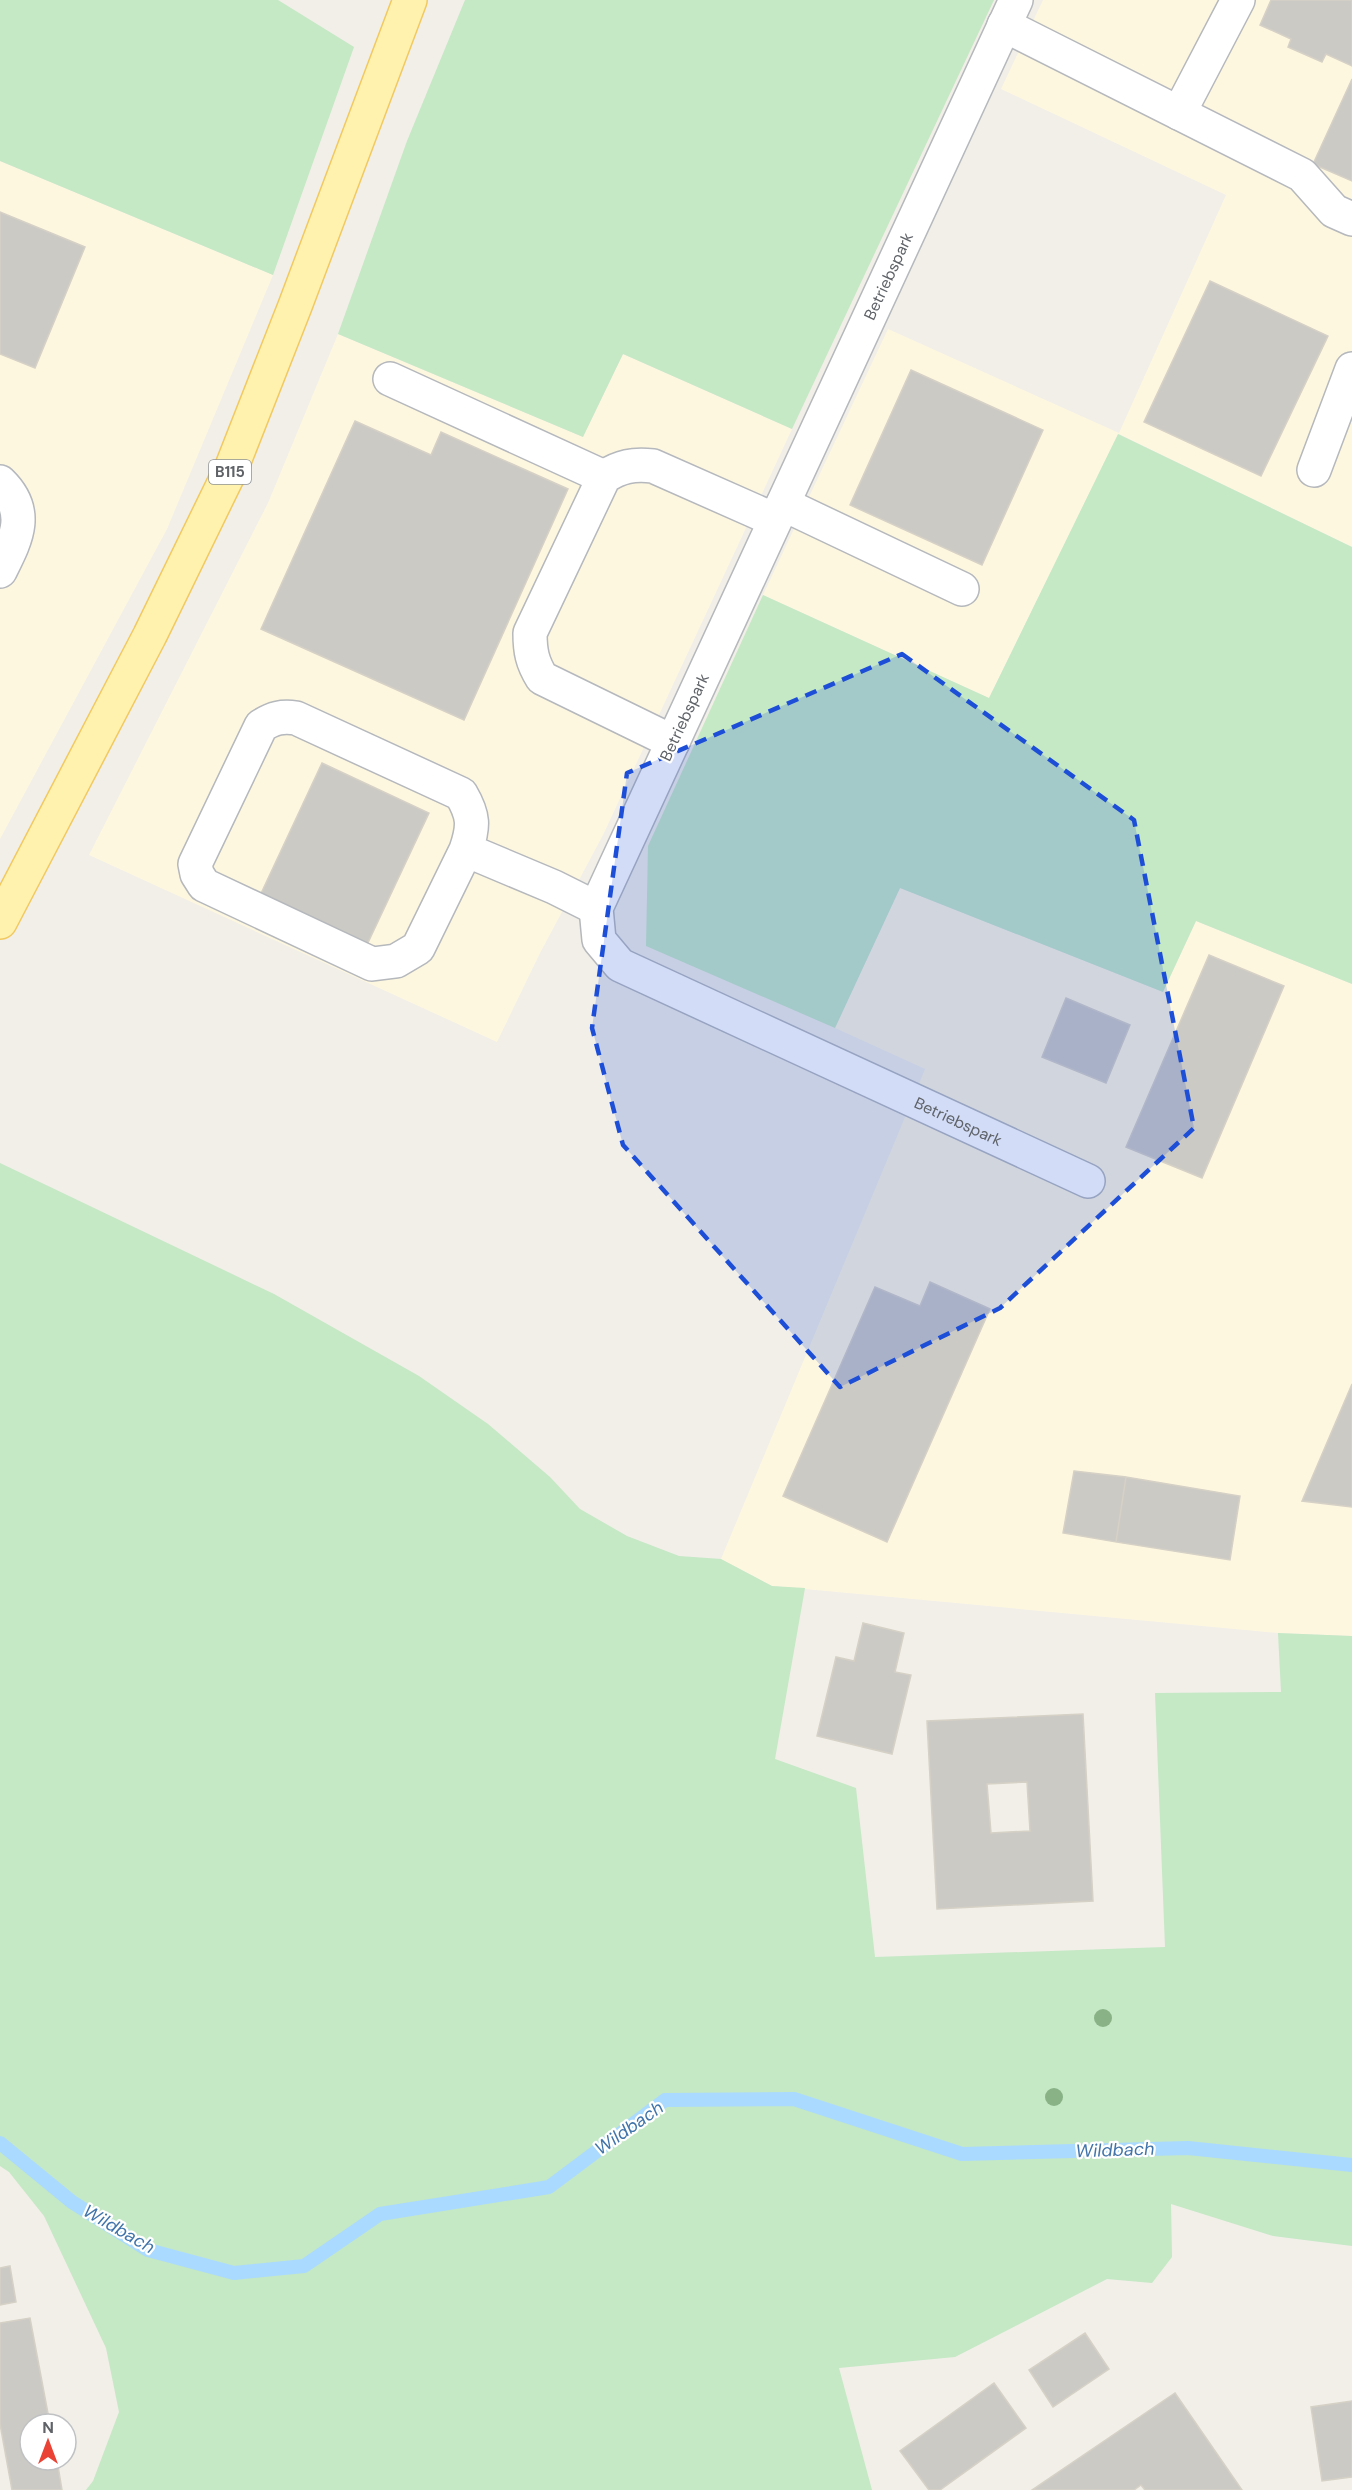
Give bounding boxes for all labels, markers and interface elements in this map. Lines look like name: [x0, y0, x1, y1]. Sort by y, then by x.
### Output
street label: Betriebspark: [859, 229, 918, 323]
road number: B115: [209, 460, 251, 484]
street label: Betriebspark: [655, 670, 714, 764]
street label: Betriebspark: [911, 1092, 1006, 1151]
water label: Wildbach: [590, 2096, 668, 2160]
water label: Wildbach: [1075, 2137, 1155, 2163]
water label: Wildbach: [79, 2199, 159, 2259]
north arrow: [18, 2412, 78, 2472]
text: N: [42, 2417, 54, 2438]

